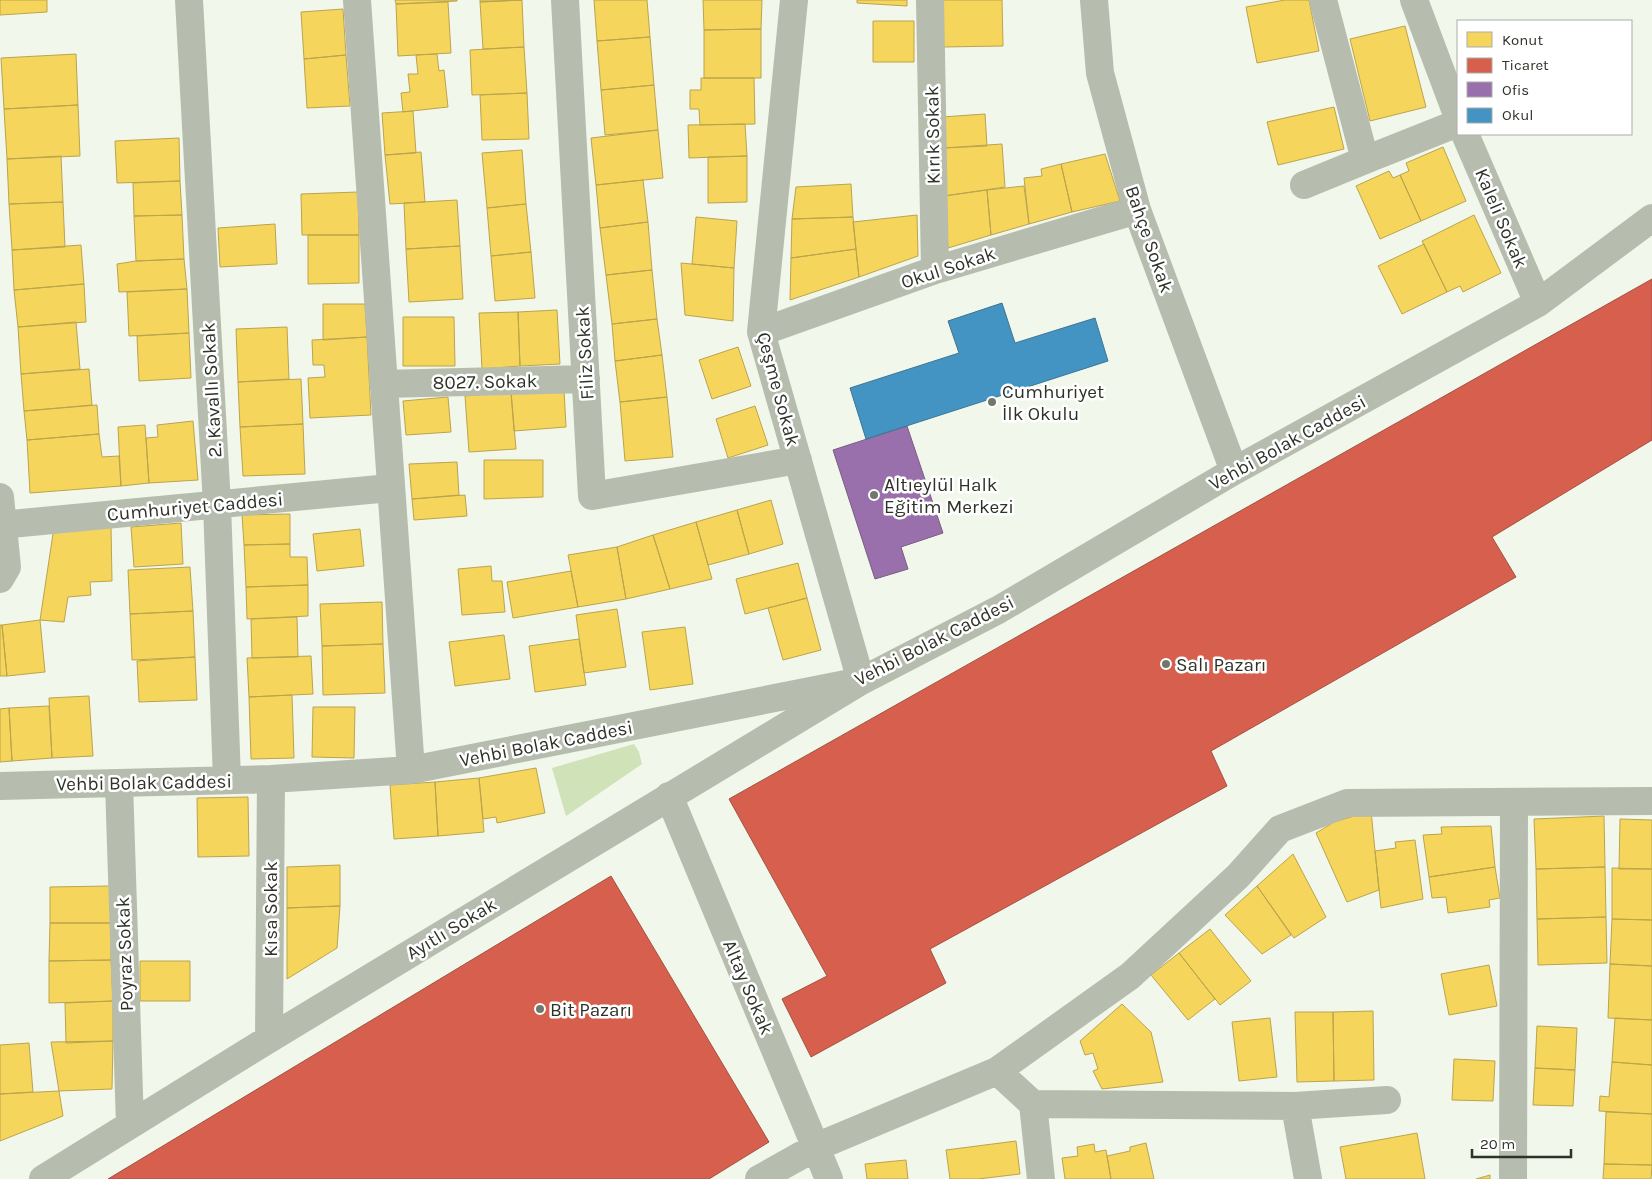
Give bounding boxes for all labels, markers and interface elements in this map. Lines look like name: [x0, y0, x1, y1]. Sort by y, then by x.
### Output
legend: [1457, 20, 1632, 135]
text: Konut: [1502, 31, 1543, 49]
text: Ticaret: [1502, 56, 1549, 74]
text: Ofis: [1502, 81, 1529, 99]
street label: Kırık Sokak: [921, 85, 945, 185]
text: Okul: [1502, 106, 1533, 124]
street label: Kaleli Sokak: [1470, 165, 1532, 272]
street label: Bahçe Sokak: [1120, 183, 1178, 296]
street label: Okul Sokak: [898, 242, 999, 294]
street label: Filiz Sokak: [572, 305, 598, 400]
street label: 2. Kavallı Sokak: [197, 321, 227, 458]
street label: Çeşme Sokak: [752, 330, 804, 449]
street label: 8027. Sokak: [433, 370, 538, 394]
place label: Cumhuriyet İlk Okulu: [1002, 381, 1104, 425]
street label: Vehbi Bolak Caddesi: [1205, 391, 1370, 495]
marker: Cumhuriyet İlk Okulu: [986, 396, 998, 408]
place label: Altıeylül Halk Eğitim Merkezi: [884, 474, 1014, 518]
street label: Cumhuriyet Caddesi: [106, 488, 284, 526]
marker: Altıeylül Halk Eğitim Merkezi: [868, 489, 880, 501]
street label: Vehbi Bolak Caddesi: [851, 591, 1018, 691]
place label: Salı Pazarı: [1176, 654, 1266, 676]
marker: Salı Pazarı: [1160, 658, 1172, 670]
street label: Vehbi Bolak Caddesi: [458, 716, 635, 772]
street label: Vehbi Bolak Caddesi: [56, 770, 232, 796]
street label: Kısa Sokak: [260, 861, 282, 957]
street label: Ayıtlı Sokak: [402, 893, 501, 964]
street label: Poyraz Sokak: [112, 896, 138, 1011]
street label: Altay Sokak: [718, 937, 778, 1038]
place label: Bit Pazarı: [550, 999, 632, 1021]
marker: Bit Pazarı: [534, 1003, 546, 1015]
scale bar: [1472, 1126, 1571, 1158]
text: 20 m: [1480, 1135, 1515, 1153]

